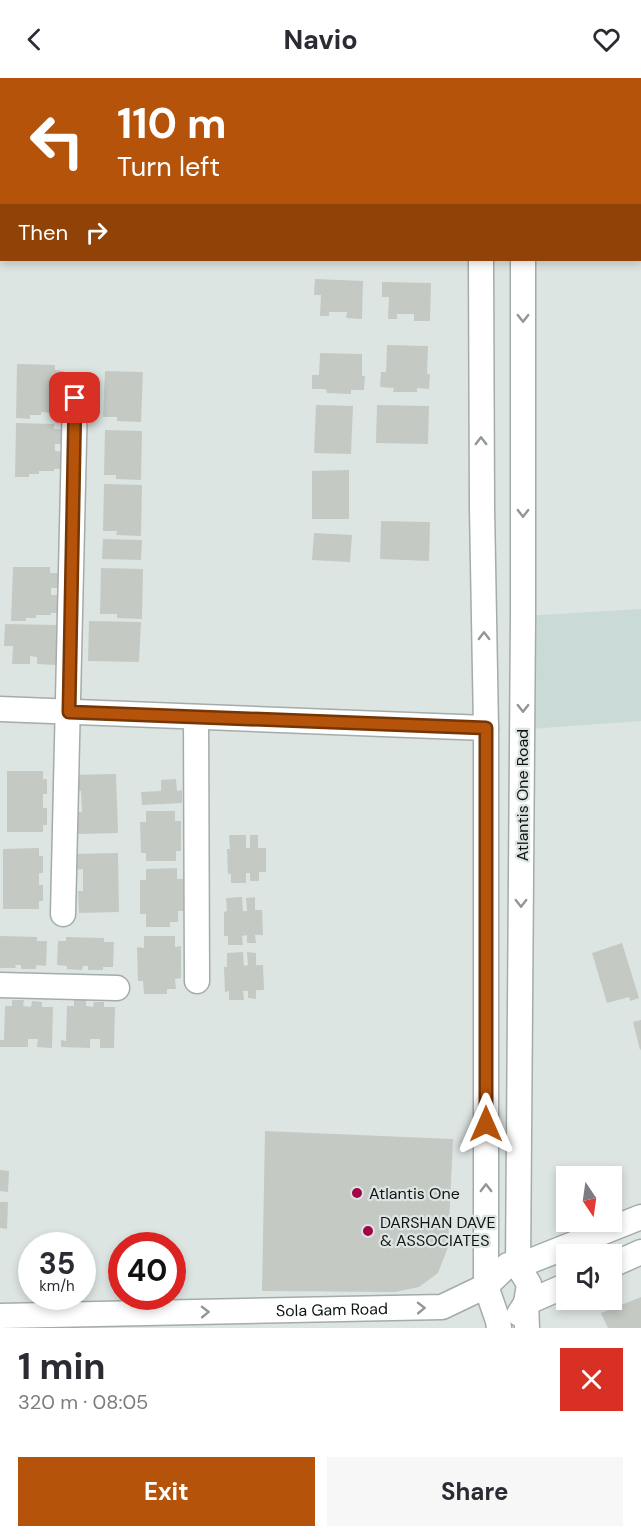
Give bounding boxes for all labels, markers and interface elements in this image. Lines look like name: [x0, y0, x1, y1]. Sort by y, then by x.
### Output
text: Navio: [283, 22, 358, 57]
icon: back: [18, 23, 51, 56]
icon: heart: [590, 23, 623, 56]
text: 110 m: [117, 96, 227, 151]
icon: left: [18, 102, 96, 180]
text: Turn left: [117, 149, 220, 184]
icon: right: [80, 216, 113, 249]
text: Then: [18, 218, 68, 247]
one-way arrow: [517, 313, 529, 322]
pin: [49, 372, 100, 423]
icon: arrive: [58, 381, 91, 414]
one-way arrow: [475, 436, 488, 445]
one-way arrow: [517, 508, 529, 517]
one-way arrow: [478, 631, 491, 640]
one-way arrow: [517, 703, 529, 712]
street label: Atlantis One Road: [512, 729, 533, 861]
one-way arrow: [515, 898, 527, 907]
position arrow: [454, 1092, 518, 1156]
north arrow: [556, 1166, 622, 1232]
map controls: [556, 1166, 622, 1310]
place label: Atlantis One: [369, 1183, 460, 1204]
one-way arrow: [480, 1183, 492, 1192]
marker: Atlantis One: [350, 1186, 364, 1200]
place label: DARSHAN DAVE & ASSOCIATES: [380, 1212, 495, 1251]
marker: DARSHAN DAVE & ASSOCIATES: [361, 1224, 375, 1238]
speed limit sign: 40: [108, 1232, 186, 1310]
text: 35: [39, 1244, 75, 1283]
button: sound: [556, 1244, 622, 1310]
text: km/h: [39, 1276, 75, 1296]
street label: Sola Gam Road: [276, 1298, 388, 1321]
one-way arrow: [417, 1302, 426, 1314]
one-way arrow: [201, 1306, 210, 1318]
text: 1 min: [18, 1343, 106, 1390]
button: close: [560, 1348, 623, 1411]
text: 320 m · 08:05: [18, 1389, 148, 1415]
button: Exit: [18, 1457, 315, 1526]
button: Share: [327, 1457, 623, 1526]

